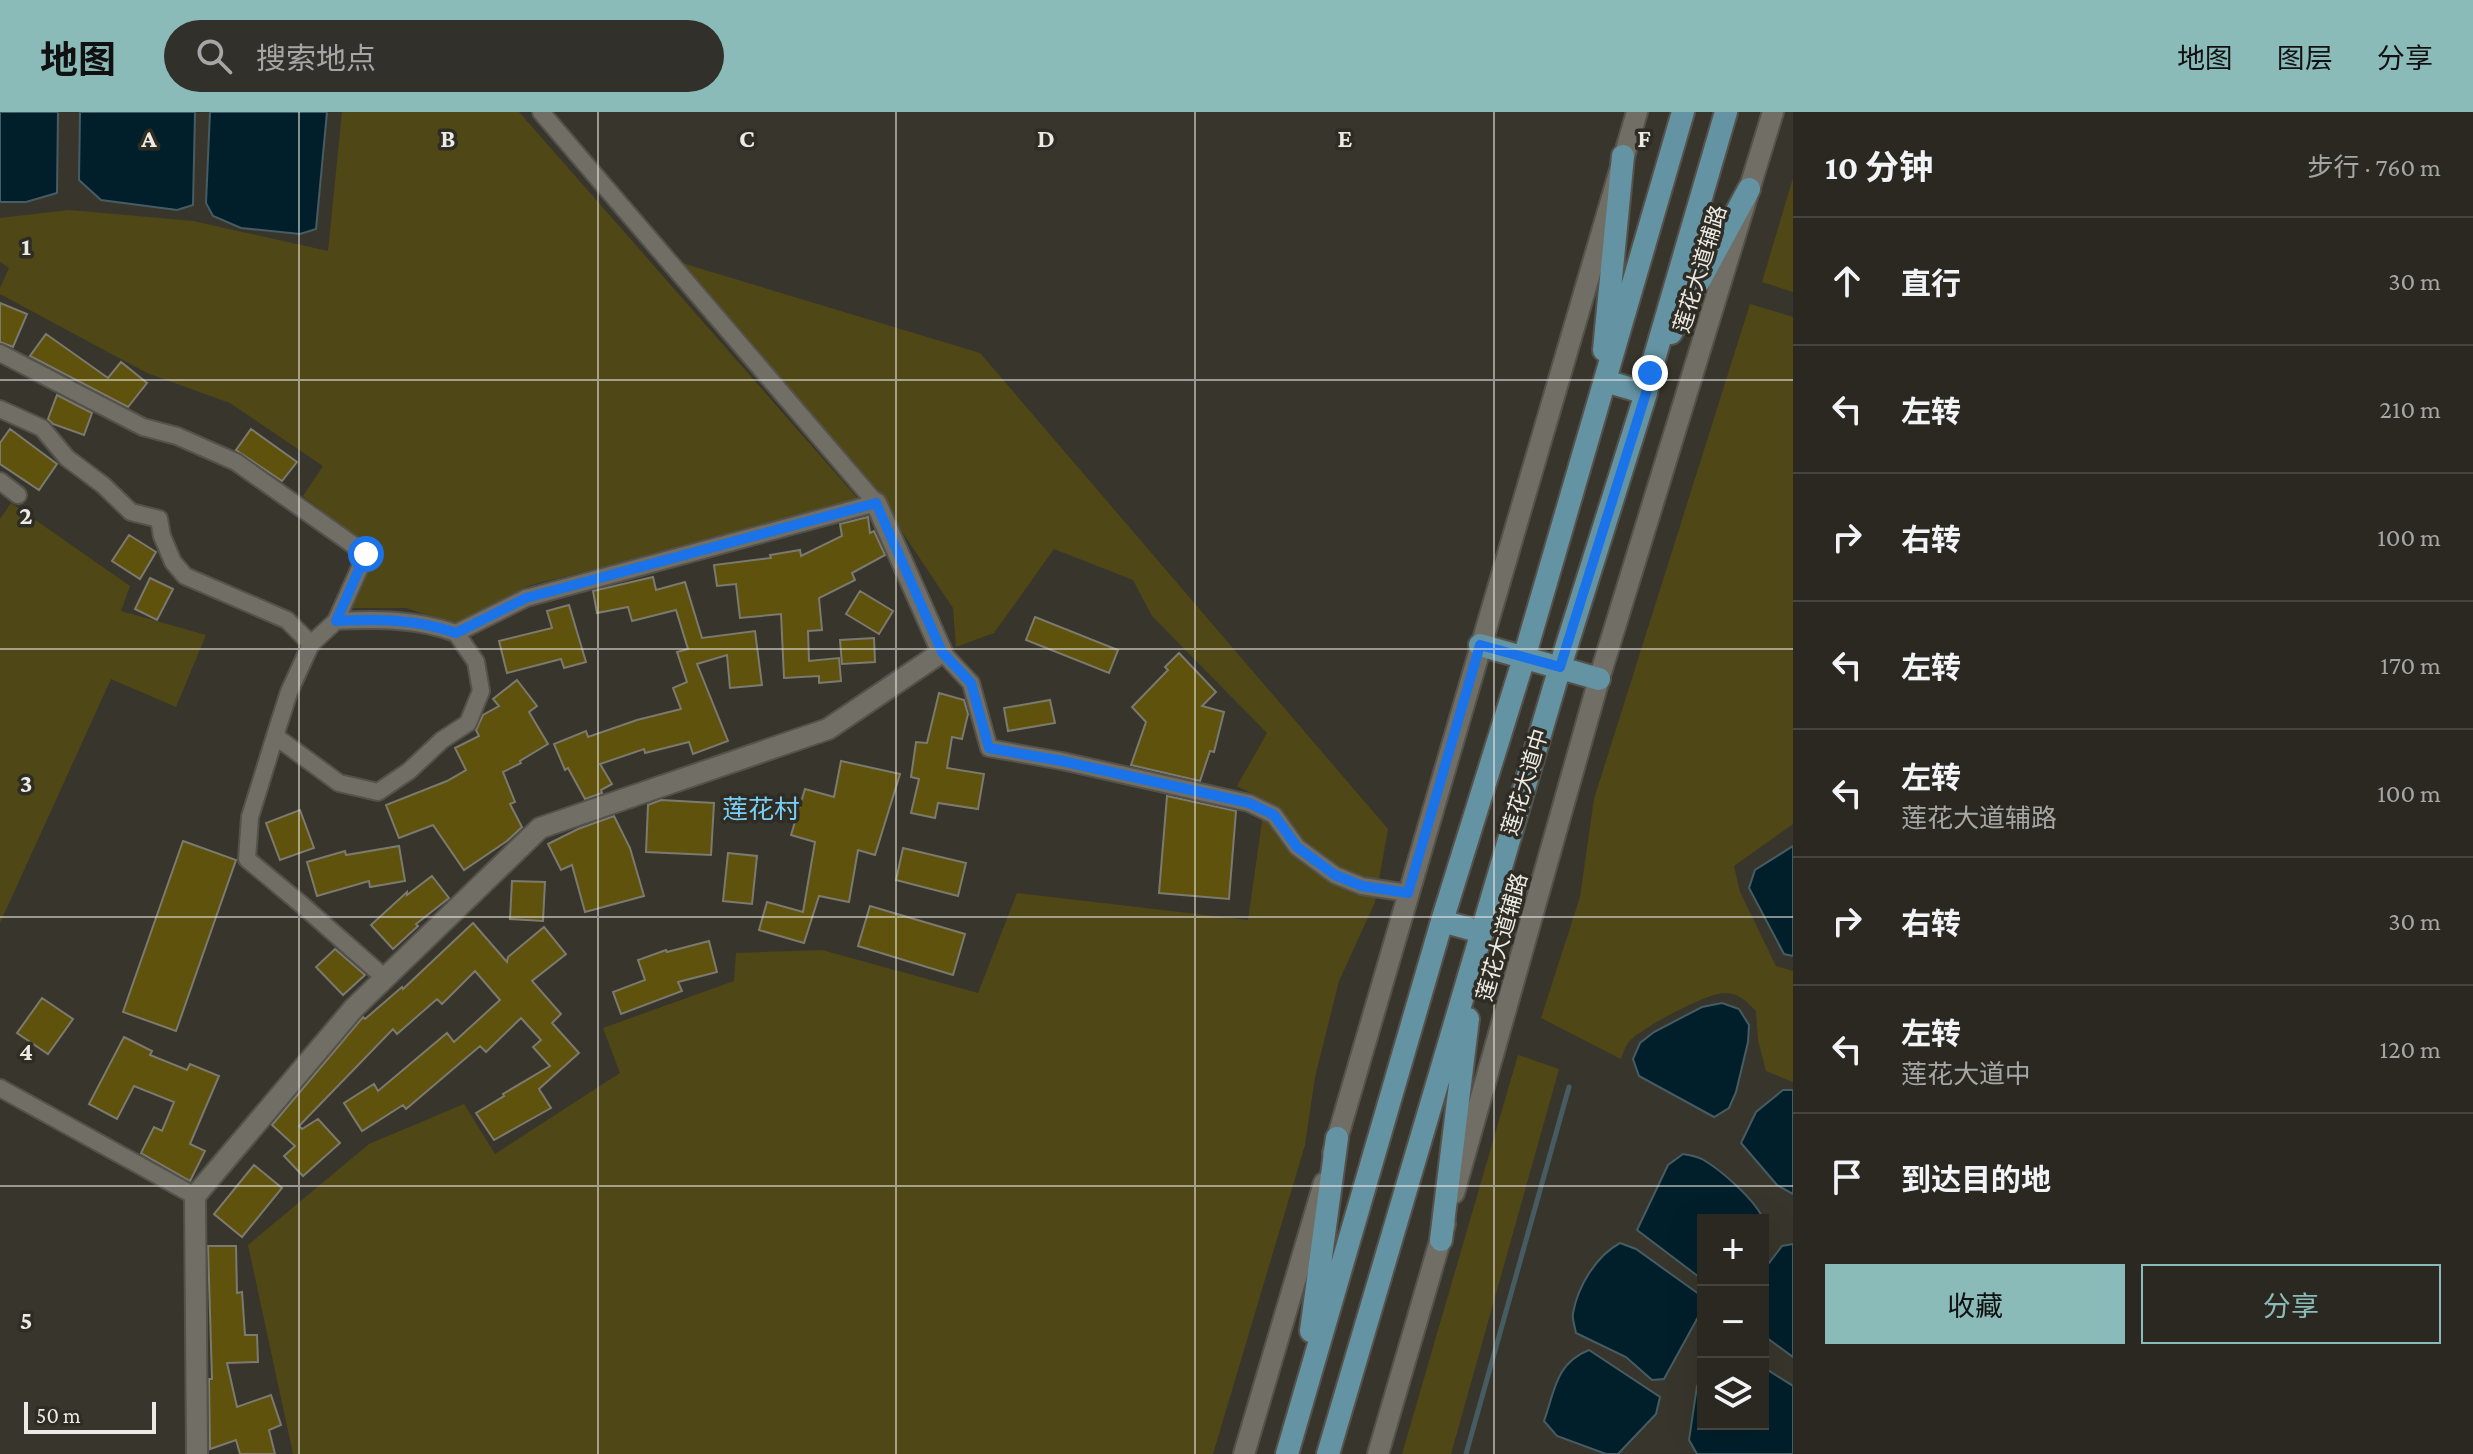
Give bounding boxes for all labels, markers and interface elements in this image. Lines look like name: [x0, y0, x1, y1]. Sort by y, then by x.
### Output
search box: [164, 20, 724, 92]
icon: search: [192, 34, 236, 78]
text: 地图: [40, 39, 116, 81]
text: 搜索地点: [256, 42, 376, 75]
text: 地图: [2177, 43, 2233, 74]
text: 图层: [2277, 43, 2333, 74]
text: 分享: [2377, 43, 2433, 74]
text: A: [140, 124, 157, 153]
text: B: [440, 124, 456, 153]
text: C: [739, 124, 755, 153]
text: D: [1037, 124, 1055, 153]
text: E: [1338, 124, 1353, 153]
text: F: [1637, 124, 1651, 153]
text: 10 分钟: [1825, 149, 1933, 186]
text: 步行 · 760 m: [2308, 153, 2441, 182]
street label: 莲花大道辅路: [1669, 202, 1731, 336]
text: 1: [21, 232, 31, 261]
icon: ahead: [1825, 259, 1869, 303]
text: 直行: [1901, 267, 1961, 300]
text: 30 m: [2388, 267, 2441, 296]
route end: [1632, 355, 1668, 391]
icon: left: [1825, 387, 1869, 431]
text: 左转: [1901, 395, 1961, 428]
text: 210 m: [2380, 395, 2441, 424]
text: 2: [19, 501, 33, 530]
icon: right: [1825, 515, 1869, 559]
text: 右转: [1901, 523, 1961, 556]
text: 100 m: [2377, 523, 2441, 552]
route start: [348, 536, 384, 572]
icon: left: [1825, 643, 1869, 687]
text: 左转: [1901, 651, 1961, 684]
text: 170 m: [2380, 651, 2441, 680]
street label: 莲花大道中: [1497, 726, 1553, 838]
text: 左转: [1901, 761, 1961, 794]
text: 3: [20, 769, 32, 798]
icon: left: [1825, 771, 1869, 815]
text: 100 m: [2377, 779, 2441, 808]
district label: 莲花村: [722, 795, 800, 824]
text: 莲花大道辅路: [1901, 804, 2057, 833]
street label: 莲花大道辅路: [1472, 870, 1532, 1004]
icon: right: [1825, 899, 1869, 943]
text: 右转: [1901, 907, 1961, 940]
text: 30 m: [2388, 907, 2441, 936]
text: 左转: [1901, 1017, 1961, 1050]
icon: left: [1825, 1027, 1869, 1071]
text: 120 m: [2380, 1035, 2441, 1064]
text: 4: [19, 1037, 33, 1066]
text: 莲花大道中: [1901, 1060, 2031, 1089]
icon: arrive: [1825, 1155, 1869, 1199]
text: 到达目的地: [1901, 1163, 2051, 1196]
map controls: [1697, 1214, 1769, 1430]
button: +: [1697, 1214, 1769, 1286]
button: 收藏: [1825, 1264, 2125, 1344]
button: 分享: [2141, 1264, 2441, 1344]
button: −: [1697, 1286, 1769, 1358]
text: 5: [20, 1306, 32, 1335]
button: layers: [1697, 1358, 1769, 1430]
scale bar: [24, 1398, 156, 1434]
text: 50 m: [36, 1403, 81, 1428]

